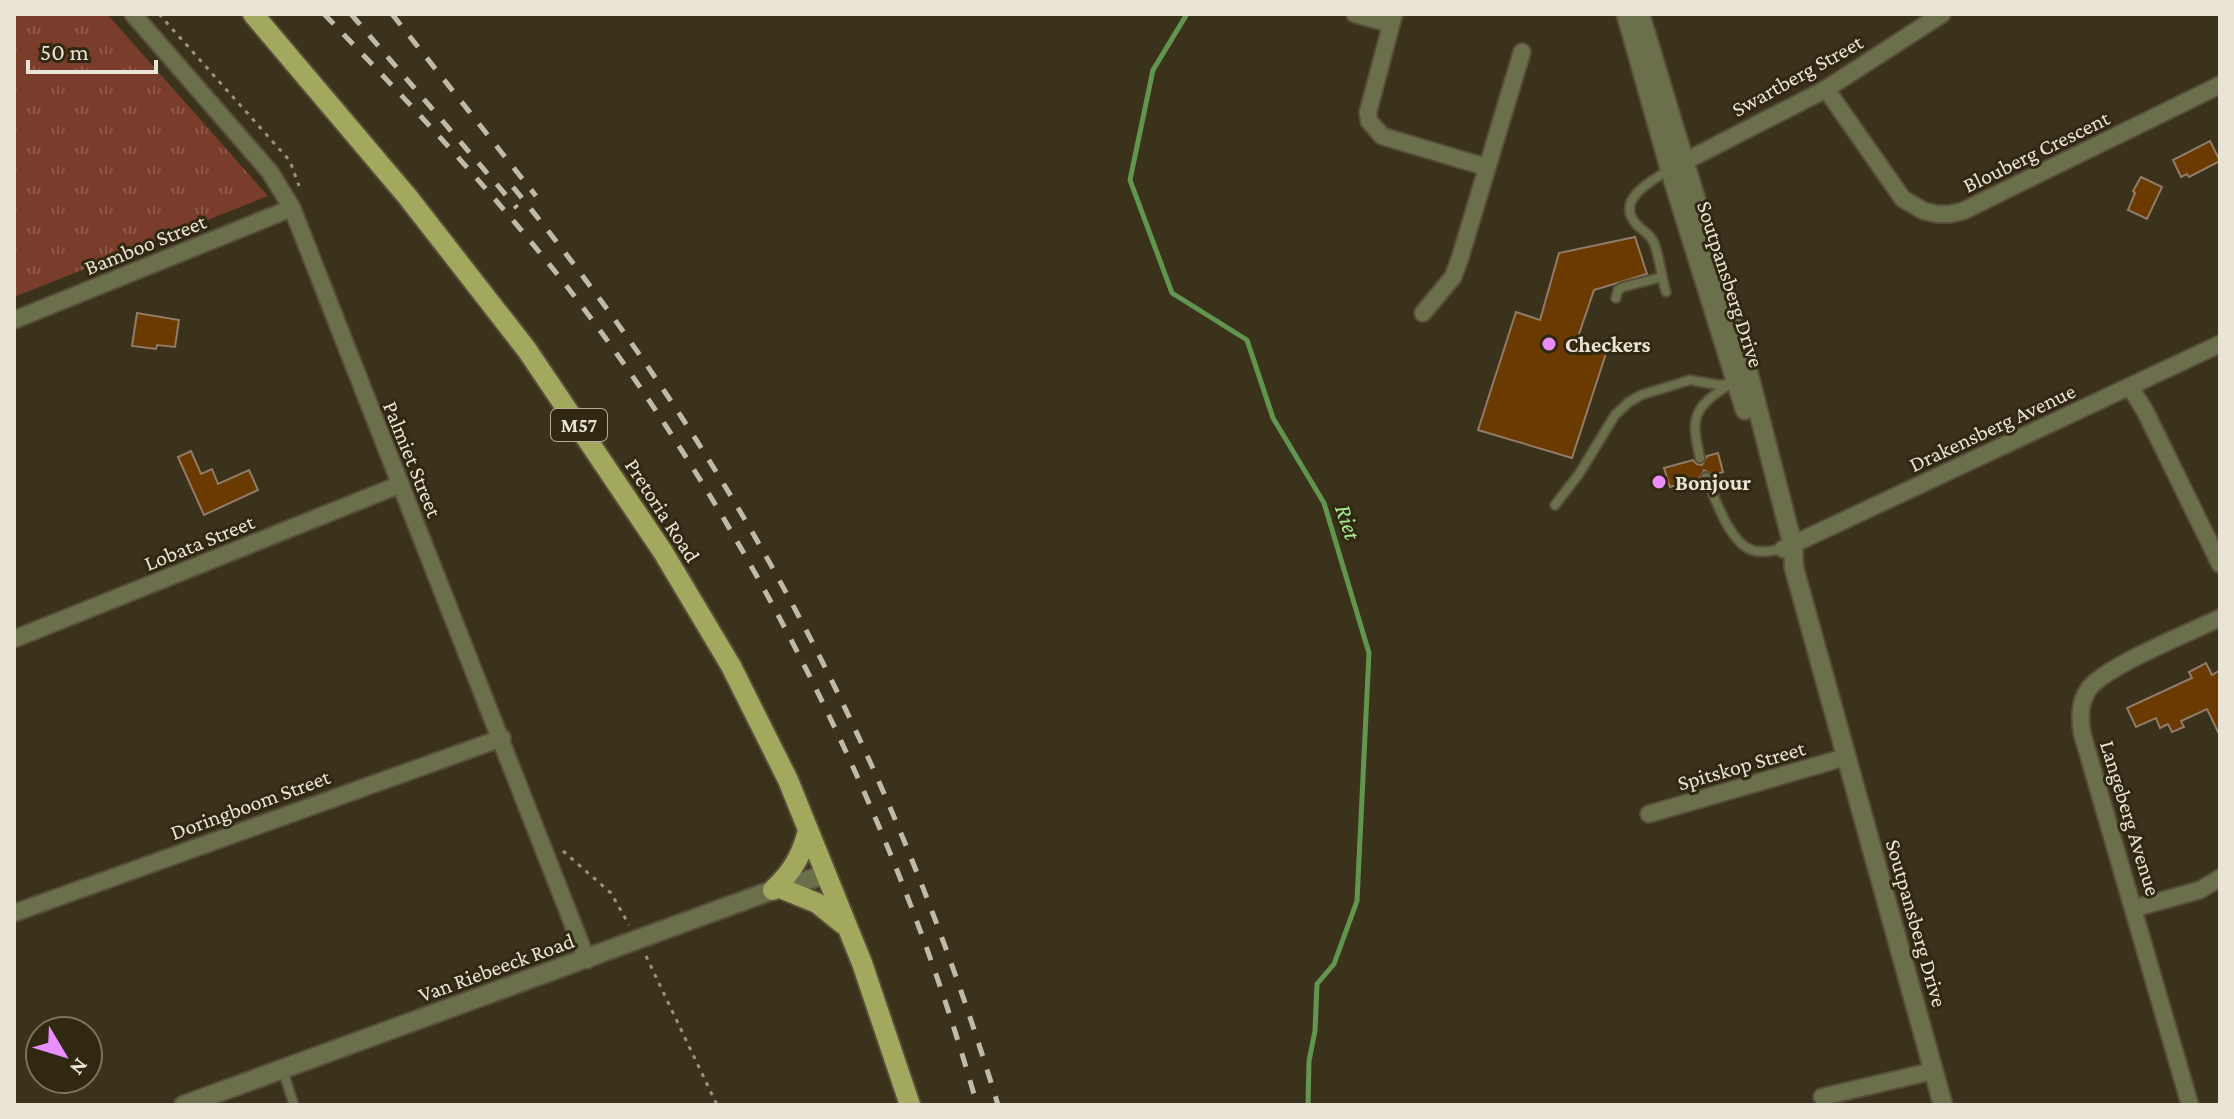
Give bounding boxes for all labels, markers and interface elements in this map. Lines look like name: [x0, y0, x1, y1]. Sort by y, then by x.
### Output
scale bar: [28, 24, 156, 74]
street label: Swartberg Street: [1727, 29, 1868, 122]
text: 50 m: [40, 38, 89, 65]
street label: Blouberg Crescent: [1959, 105, 2114, 198]
street label: Soutpansberg Drive: [1692, 198, 1769, 370]
street label: Bamboo Street: [81, 209, 210, 280]
place label: Checkers: [1565, 332, 1650, 357]
marker: Checkers: [1540, 335, 1558, 353]
street label: Drakensberg Avenue: [1905, 378, 2079, 477]
street label: Palmiet Street: [378, 398, 447, 521]
road number: M57: [551, 409, 607, 441]
street label: Pretoria Road: [620, 454, 706, 567]
place label: Bonjour: [1675, 470, 1751, 495]
marker: Bonjour: [1650, 473, 1668, 491]
water label: Riet: [1330, 501, 1367, 544]
street label: Lobata Street: [141, 509, 258, 576]
street label: Spitskop Street: [1674, 735, 1809, 796]
street label: Langeberg Avenue: [2095, 737, 2166, 899]
street label: Doringboom Street: [167, 764, 334, 845]
street label: Soutpansberg Drive: [1881, 836, 1952, 1010]
street label: Van Riebeeck Road: [415, 928, 578, 1007]
north arrow: [24, 1015, 104, 1095]
text: N: [65, 1053, 94, 1081]

